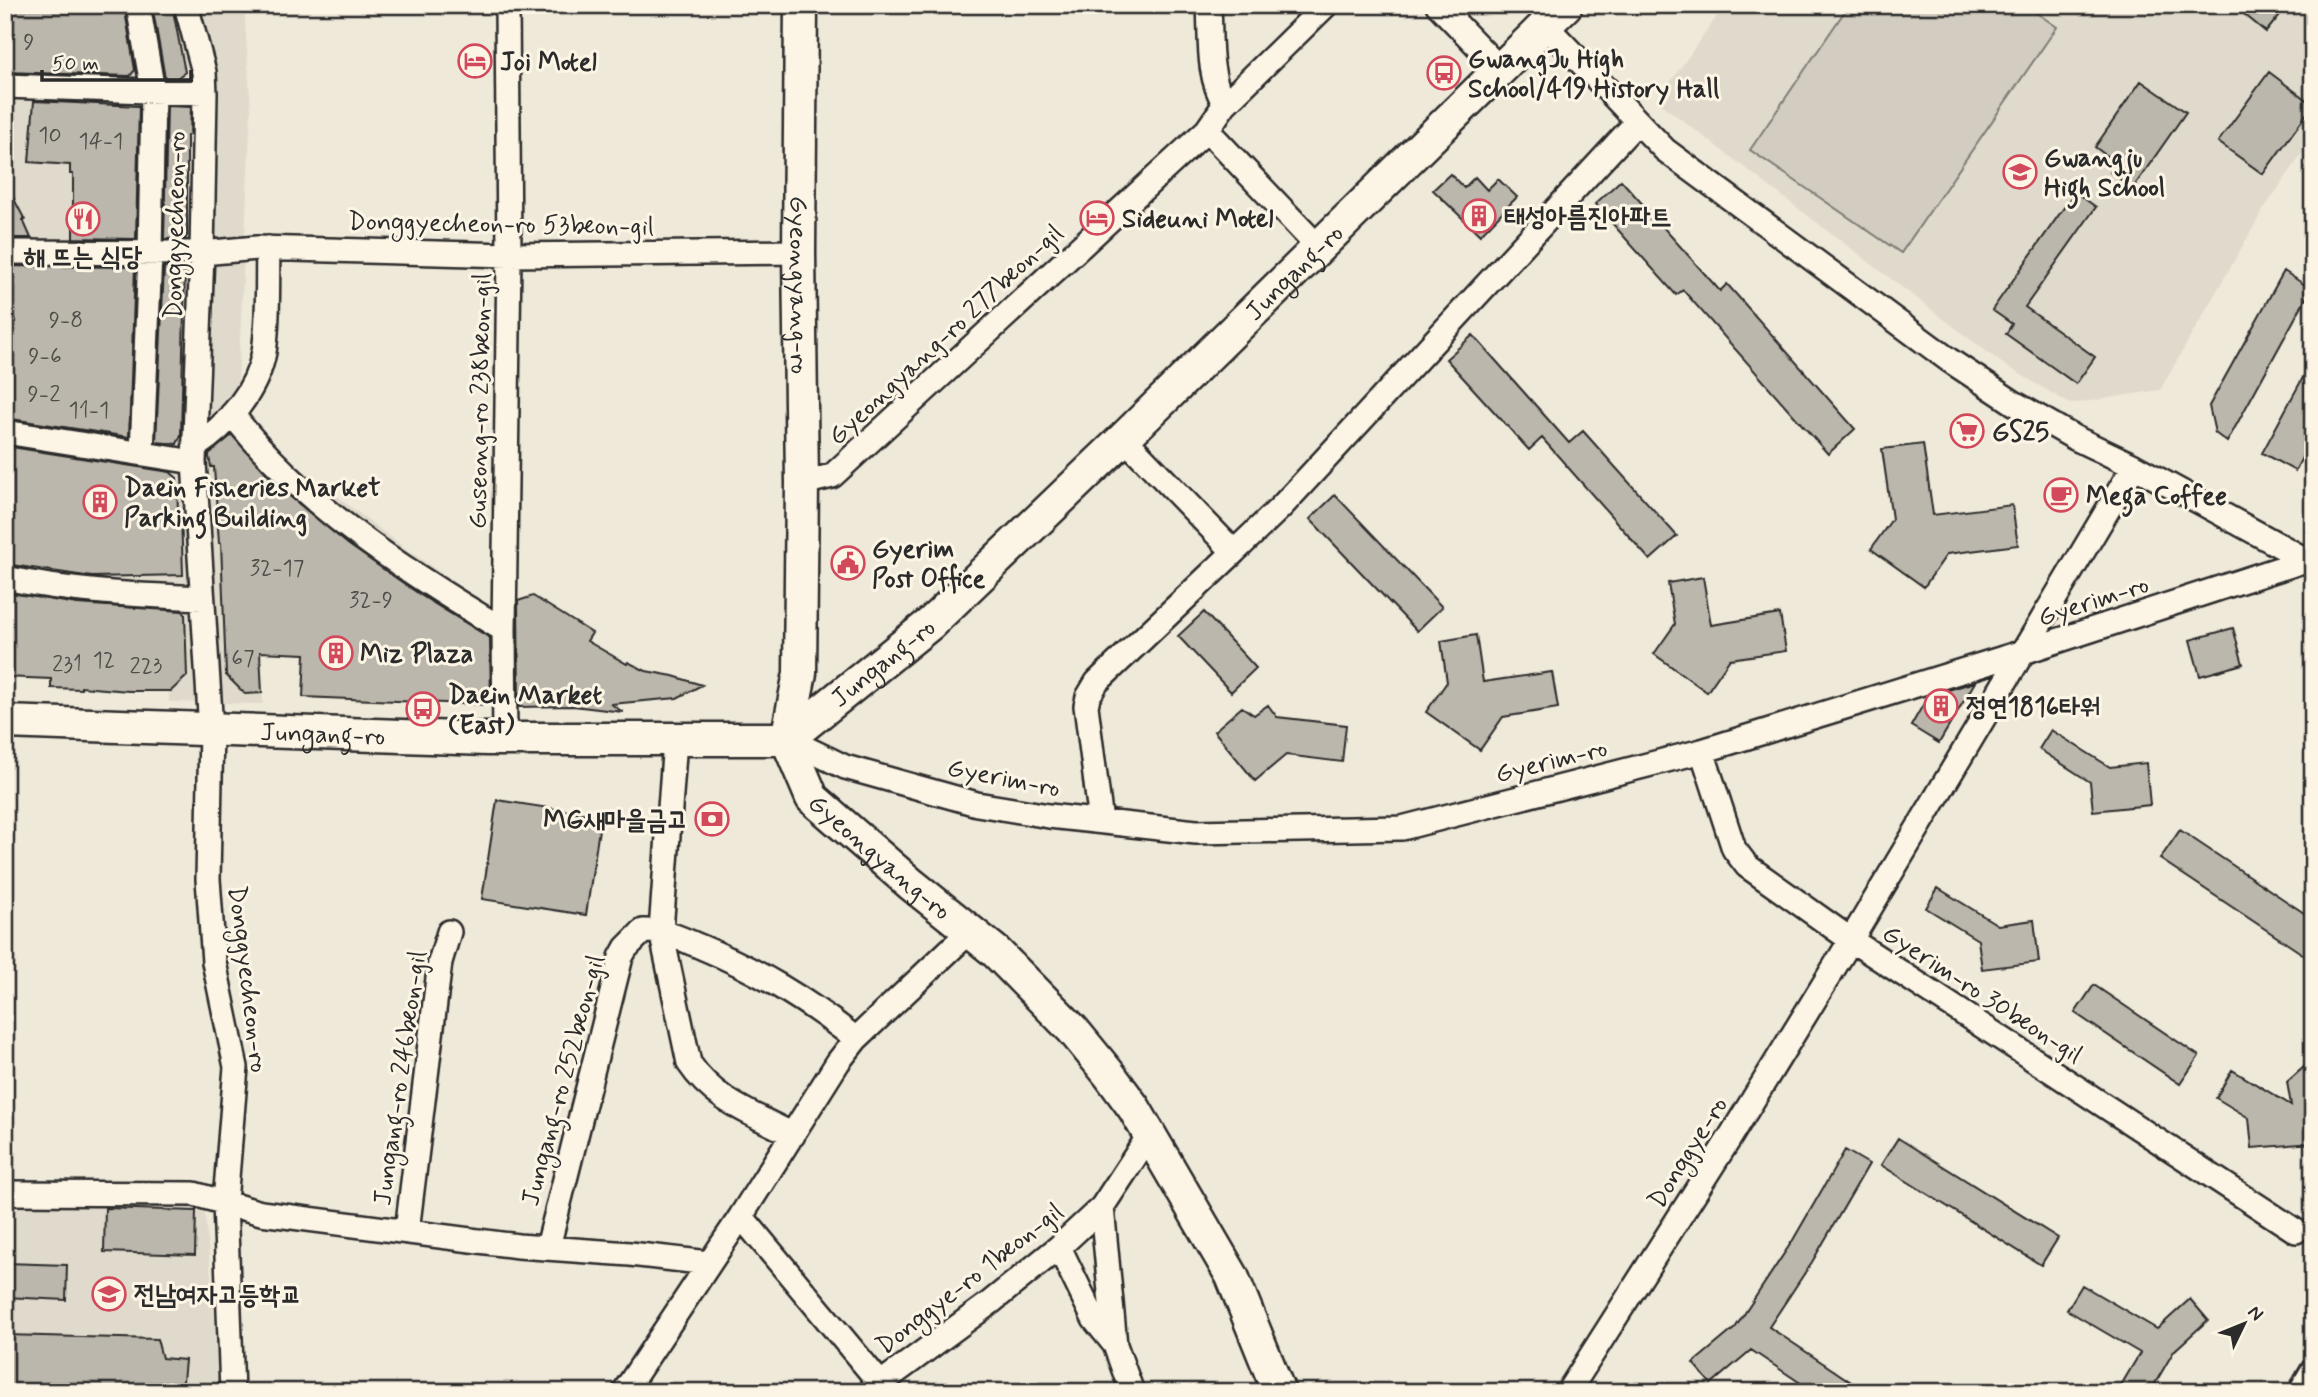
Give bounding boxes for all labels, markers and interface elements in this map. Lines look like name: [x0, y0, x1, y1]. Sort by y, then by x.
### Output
house number: 9: [23, 28, 35, 58]
scale bar: [42, 38, 191, 82]
hotel icon: Joi Motel: [456, 42, 494, 80]
place label: GwangJu High School/419 History Hall: [1468, 43, 1719, 107]
place label: Joi Motel: [500, 46, 597, 80]
text: 50 m: [52, 50, 99, 78]
bus stop icon: GwangJu High School/419 History Hall: [1425, 54, 1463, 92]
house number: 10: [38, 121, 62, 151]
house number: 14-1: [79, 127, 123, 157]
street label: Donggyecheon-ro: [157, 131, 197, 319]
place label: Gwangju High School: [2044, 142, 2165, 209]
school or university icon: Gwangju High School: [2001, 153, 2039, 191]
street label: Gyeongyang-ro: [780, 196, 816, 374]
building icon: 태성아름진아파트: [1460, 197, 1498, 235]
hotel icon: Sideuni Motel: [1078, 199, 1116, 237]
restaurant icon: 해 뜨는 식당: [64, 200, 102, 238]
place label: 태성아름진아파트: [1504, 201, 1671, 235]
place label: Sideuni Motel: [1122, 203, 1273, 237]
street label: Donggyecheon-ro 53beon-gil: [348, 205, 654, 247]
street label: Gyeongyang-ro 277beon-gil: [821, 217, 1071, 454]
street label: Jungang-ro: [1239, 217, 1352, 329]
place label: 해 뜨는 식당: [24, 241, 142, 275]
street label: Guseong-ro 238beon-gil: [462, 273, 500, 529]
house number: 9-8: [49, 306, 83, 336]
house number: 9-6: [28, 342, 62, 372]
house number: 9-2: [28, 380, 60, 410]
house number: 11-1: [69, 396, 109, 426]
supermarket icon: GS25: [1948, 412, 1986, 450]
place label: GS25: [1992, 416, 2049, 450]
place label: Daein Fisheries Market Parking Building: [124, 472, 381, 539]
cafe icon: Mega Coffee: [2042, 476, 2080, 514]
place label: Mega Coffee: [2086, 480, 2227, 517]
building icon: Daein Fisheries Market Parking Building: [81, 483, 119, 521]
place label: Gyerim Post Office: [872, 533, 986, 597]
public building icon: Gyerim Post Office: [829, 544, 867, 582]
house number: 32-17: [250, 554, 304, 584]
street label: Gyerim-ro: [2034, 568, 2153, 636]
house number: 32-9: [349, 586, 393, 616]
street label: Jungang-ro: [825, 611, 943, 716]
building icon: Miz Plaza: [317, 634, 355, 672]
place label: Miz Plaza: [360, 638, 473, 672]
house number: 67: [231, 644, 255, 674]
house number: 12: [93, 646, 115, 676]
house number: 231: [52, 650, 82, 680]
house number: 223: [130, 652, 162, 682]
place label: Daein Market (East): [448, 679, 602, 743]
building icon: 정연1816타워: [1922, 687, 1960, 725]
bus stop icon: Daein Market (East): [404, 690, 442, 728]
place label: 정연1816타워: [1966, 691, 2101, 725]
street label: Jungang-ro: [260, 716, 386, 756]
street label: Gyerim-ro: [1492, 732, 1611, 792]
street label: Gyerim-ro: [944, 751, 1063, 807]
street label: Gyeongyang-ro: [800, 787, 958, 929]
bank icon: MG새마을금고: [693, 800, 731, 838]
place label: MG새마을금고: [543, 804, 688, 838]
street label: Donggyecheon-ro: [217, 884, 275, 1075]
street label: Gyerim-ro 30beon-gil: [1875, 917, 2089, 1072]
street label: Jungang-ro 246beon-gil: [366, 949, 439, 1208]
street label: Jungang-ro 252beon-gil: [514, 951, 617, 1211]
street label: Donggye-ro: [1641, 1091, 1738, 1217]
street label: Donggye-ro 1beon-gil: [869, 1196, 1072, 1365]
school or university icon: 전남여자고등학교: [90, 1275, 128, 1313]
place label: 전남여자고등학교: [134, 1279, 301, 1313]
north arrow: [2210, 1288, 2280, 1358]
text: N: [2242, 1300, 2269, 1327]

